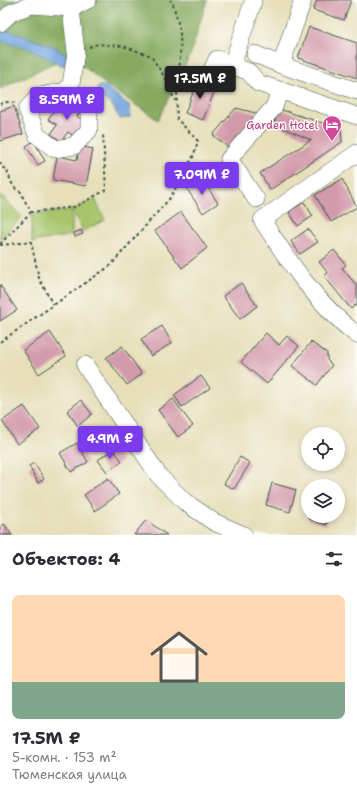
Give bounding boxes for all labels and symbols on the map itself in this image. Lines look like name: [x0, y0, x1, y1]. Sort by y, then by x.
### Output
pin: 17.5M ₽: [163, 66, 237, 100]
pin: 8.59M ₽: [30, 87, 104, 121]
hotel icon: Garden Hotel: [321, 114, 343, 142]
place label: Garden Hotel: [246, 118, 319, 133]
pin: 7.09M ₽: [165, 162, 239, 196]
pin: 4.9M ₽: [77, 426, 143, 460]

